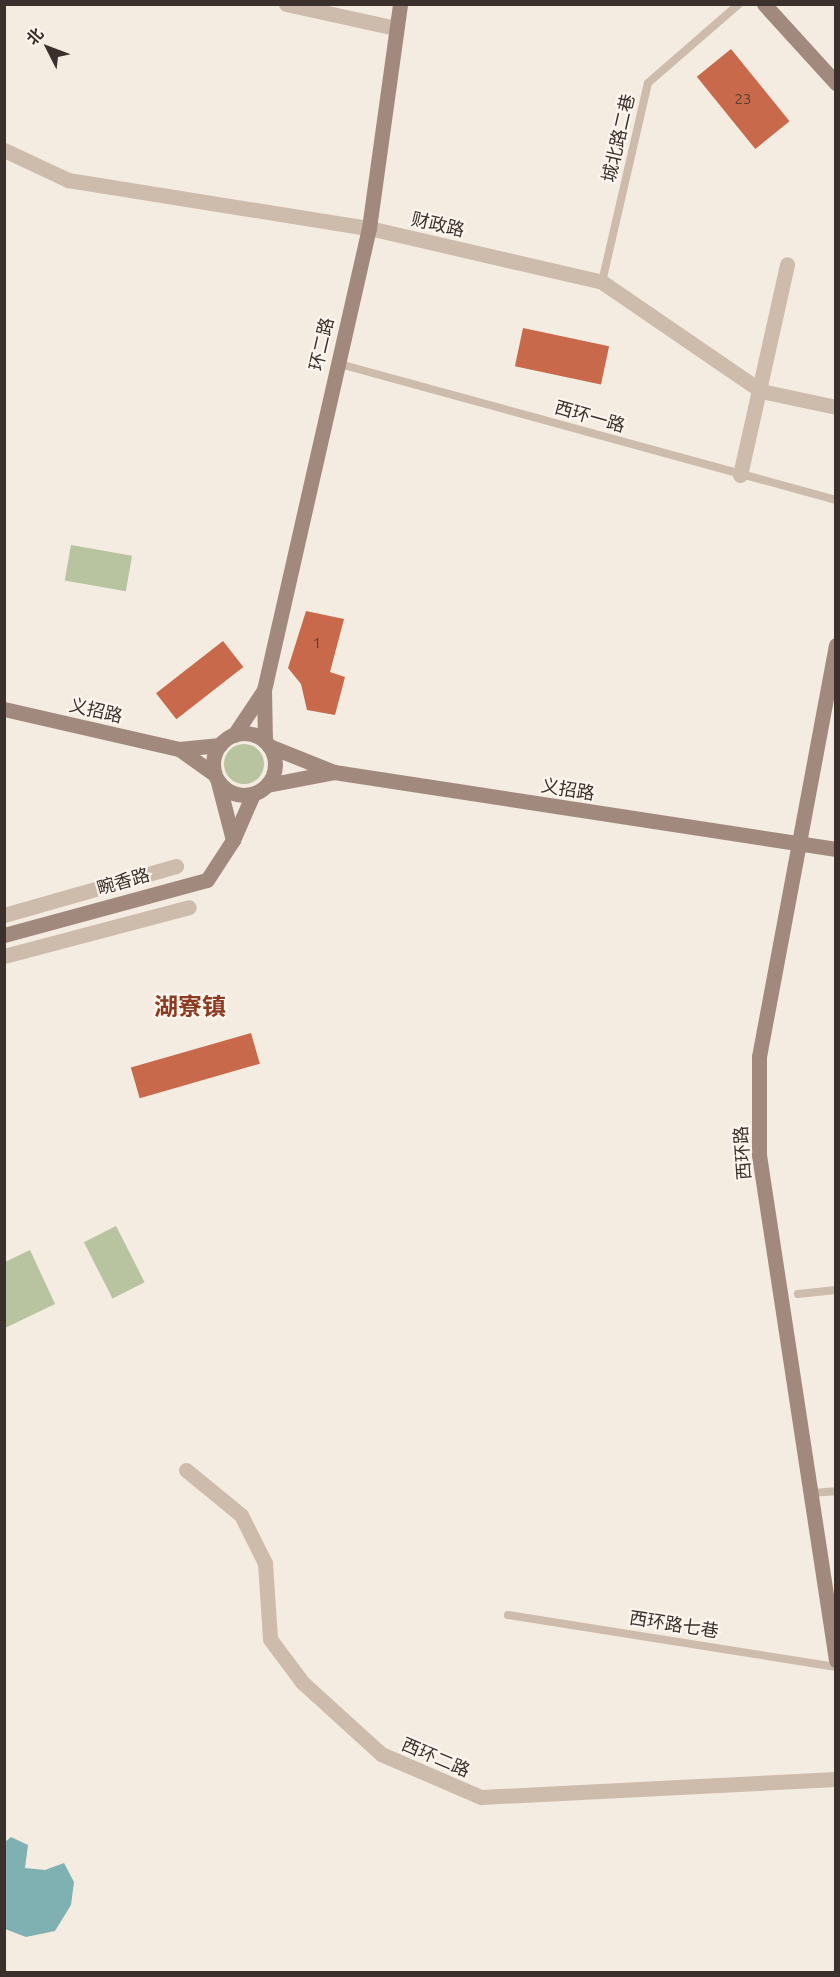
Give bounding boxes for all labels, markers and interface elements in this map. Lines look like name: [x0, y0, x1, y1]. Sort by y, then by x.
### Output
north arrow: [18, 18, 78, 78]
text: 北: [23, 24, 47, 48]
house number: 23: [735, 90, 751, 108]
street label: 城北路二巷: [597, 92, 639, 184]
street label: 财政路: [409, 207, 467, 241]
street label: 环二路: [304, 315, 338, 373]
street label: 西环一路: [552, 396, 628, 436]
house number: 1: [313, 634, 321, 652]
street label: 义招路: [67, 693, 125, 727]
street label: 义招路: [540, 774, 596, 804]
street label: 畹香路: [94, 863, 152, 899]
district label: 湖寮镇: [154, 993, 226, 1021]
street label: 西环路: [729, 1125, 755, 1181]
street label: 西环路七巷: [628, 1606, 720, 1642]
street label: 西环二路: [399, 1733, 473, 1781]

